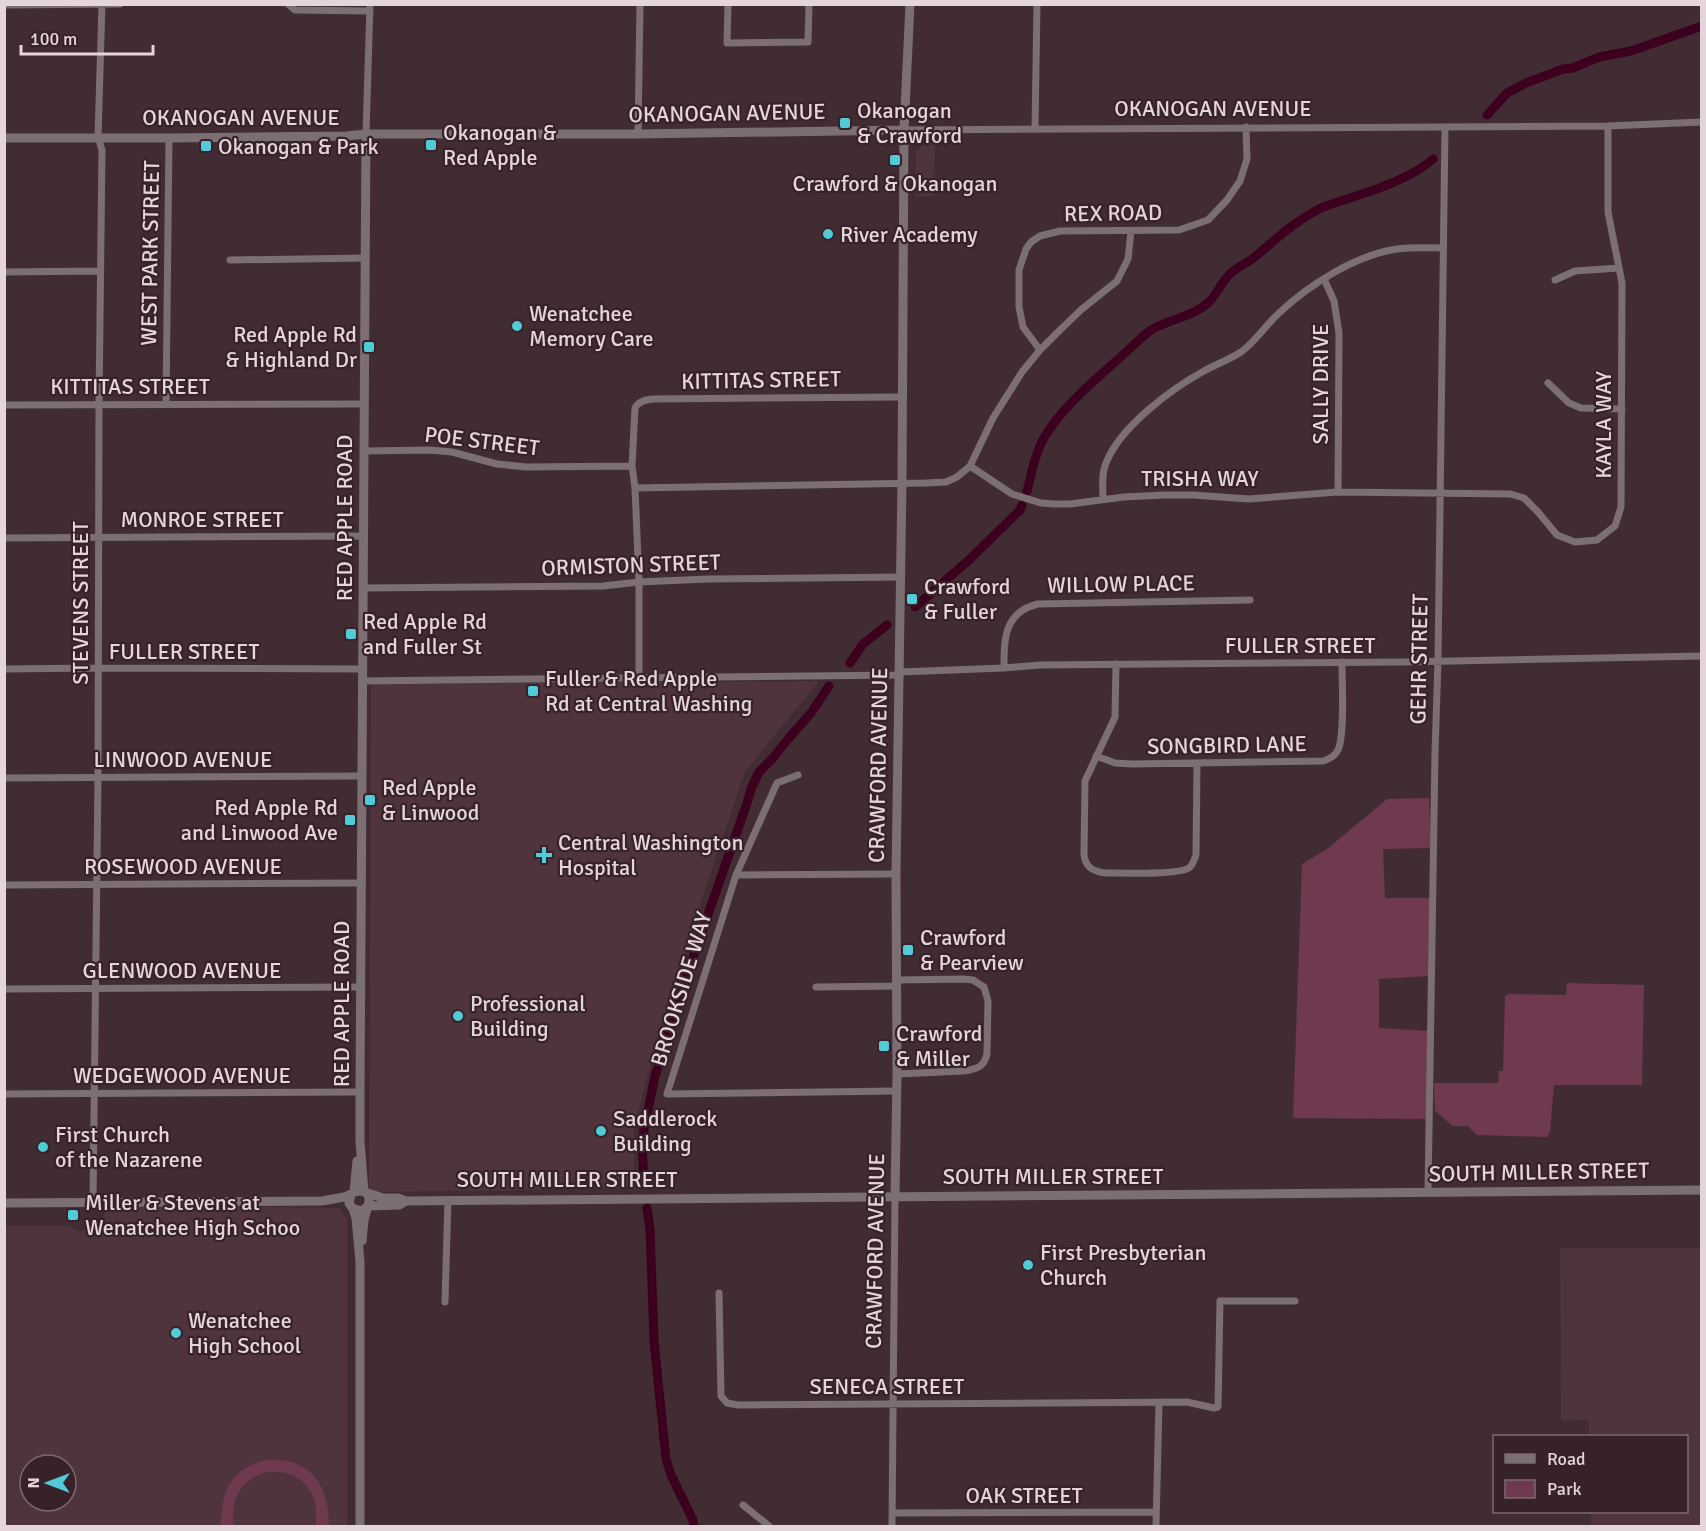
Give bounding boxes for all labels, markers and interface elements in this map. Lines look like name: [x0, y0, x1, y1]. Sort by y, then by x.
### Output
scale bar: [21, 18, 153, 56]
text: 100 m: [30, 28, 77, 50]
street label: OKANOGAN AVENUE: [1114, 95, 1312, 122]
place label: Okanogan & Crawford: [857, 97, 962, 149]
street label: OKANOGAN AVENUE: [628, 98, 826, 128]
street label: OKANOGAN AVENUE: [142, 104, 340, 131]
marker: Okanogan & Crawford: [838, 116, 852, 130]
place label: Okanogan & Red Apple: [443, 119, 557, 171]
place label: Okanogan & Park: [218, 133, 379, 160]
marker: Okanogan & Red Apple: [424, 138, 438, 152]
marker: Okanogan & Park: [199, 139, 213, 153]
marker: Crawford & Okanogan: [888, 153, 902, 167]
street label: WEST PARK STREET: [135, 160, 165, 346]
place label: Crawford & Okanogan: [793, 170, 997, 197]
street label: REX ROAD: [1064, 199, 1162, 227]
place label: River Academy: [840, 221, 978, 248]
marker: River Academy: [821, 227, 835, 241]
place label: Wenatchee Memory Care: [529, 300, 654, 352]
marker: Wenatchee Memory Care: [510, 319, 524, 333]
place label: Red Apple Rd & Highland Dr: [226, 321, 357, 373]
street label: SALLY DRIVE: [1307, 323, 1334, 445]
marker: Red Apple Rd & Highland Dr: [362, 340, 376, 354]
street label: KITTITAS STREET: [681, 365, 841, 395]
street label: KAYLA WAY: [1590, 371, 1617, 479]
street label: KITTITAS STREET: [50, 373, 210, 400]
street label: POE STREET: [423, 421, 541, 461]
street label: RED APPLE ROAD: [331, 435, 358, 601]
street label: TRISHA WAY: [1141, 465, 1259, 492]
street label: MONROE STREET: [120, 506, 284, 533]
street label: STEVENS STREET: [67, 521, 94, 685]
street label: ORMISTON STREET: [541, 548, 721, 582]
street label: WILLOW PLACE: [1047, 569, 1195, 599]
place label: Crawford & Fuller: [924, 573, 1011, 625]
marker: Crawford & Fuller: [905, 592, 919, 606]
street label: GEHR STREET: [1404, 593, 1434, 725]
place label: Red Apple Rd and Fuller St: [363, 608, 487, 660]
marker: Red Apple Rd and Fuller St: [344, 627, 358, 641]
street label: FULLER STREET: [1225, 632, 1375, 659]
street label: FULLER STREET: [109, 638, 259, 665]
place label: Fuller & Red Apple Rd at Central Washing: [545, 665, 752, 717]
street label: CRAWFORD AVENUE: [863, 667, 893, 863]
marker: Fuller & Red Apple Rd at Central Washing: [526, 684, 540, 698]
street label: SONGBIRD LANE: [1147, 730, 1307, 760]
street label: LINWOOD AVENUE: [94, 746, 272, 773]
place label: Red Apple & Linwood: [382, 774, 479, 826]
marker: Red Apple & Linwood: [363, 793, 377, 807]
place label: Red Apple Rd and Linwood Ave: [181, 794, 338, 846]
marker: Red Apple Rd and Linwood Ave: [343, 813, 357, 827]
place label: Central Washington Hospital: [558, 829, 743, 881]
marker: Central Washington Hospital: [535, 846, 553, 864]
street label: ROSEWOOD AVENUE: [84, 853, 282, 880]
street label: BROOKSIDE WAY: [645, 909, 717, 1069]
street label: RED APPLE ROAD: [328, 921, 355, 1087]
place label: Crawford & Pearview: [920, 924, 1024, 976]
marker: Crawford & Pearview: [901, 943, 915, 957]
street label: GLENWOOD AVENUE: [83, 957, 281, 984]
place label: Professional Building: [470, 990, 586, 1042]
marker: Professional Building: [451, 1009, 465, 1023]
place label: Crawford & Miller: [896, 1020, 983, 1072]
marker: Crawford & Miller: [877, 1039, 891, 1053]
street label: WEDGEWOOD AVENUE: [73, 1062, 291, 1089]
place label: Saddlerock Building: [613, 1105, 717, 1157]
place label: First Church of the Nazarene: [55, 1121, 203, 1173]
marker: Saddlerock Building: [594, 1124, 608, 1138]
marker: First Church of the Nazarene: [36, 1140, 50, 1154]
street label: CRAWFORD AVENUE: [860, 1153, 890, 1349]
street label: SOUTH MILLER STREET: [1429, 1157, 1650, 1187]
street label: SOUTH MILLER STREET: [943, 1163, 1163, 1190]
street label: SOUTH MILLER STREET: [457, 1166, 677, 1193]
place label: Miller & Stevens at Wenatchee High Schoo: [85, 1189, 300, 1241]
marker: Miller & Stevens at Wenatchee High Schoo: [66, 1208, 80, 1222]
place label: First Presbyterian Church: [1040, 1239, 1206, 1291]
marker: First Presbyterian Church: [1021, 1258, 1035, 1272]
place label: Wenatchee High School: [188, 1307, 301, 1359]
marker: Wenatchee High School: [169, 1326, 183, 1340]
street label: SENECA STREET: [810, 1373, 965, 1400]
legend: [1493, 1435, 1688, 1513]
text: Road: [1547, 1448, 1586, 1470]
north arrow: [18, 1453, 78, 1513]
text: N: [24, 1477, 44, 1489]
text: Park: [1547, 1478, 1582, 1500]
street label: OAK STREET: [965, 1482, 1083, 1509]

